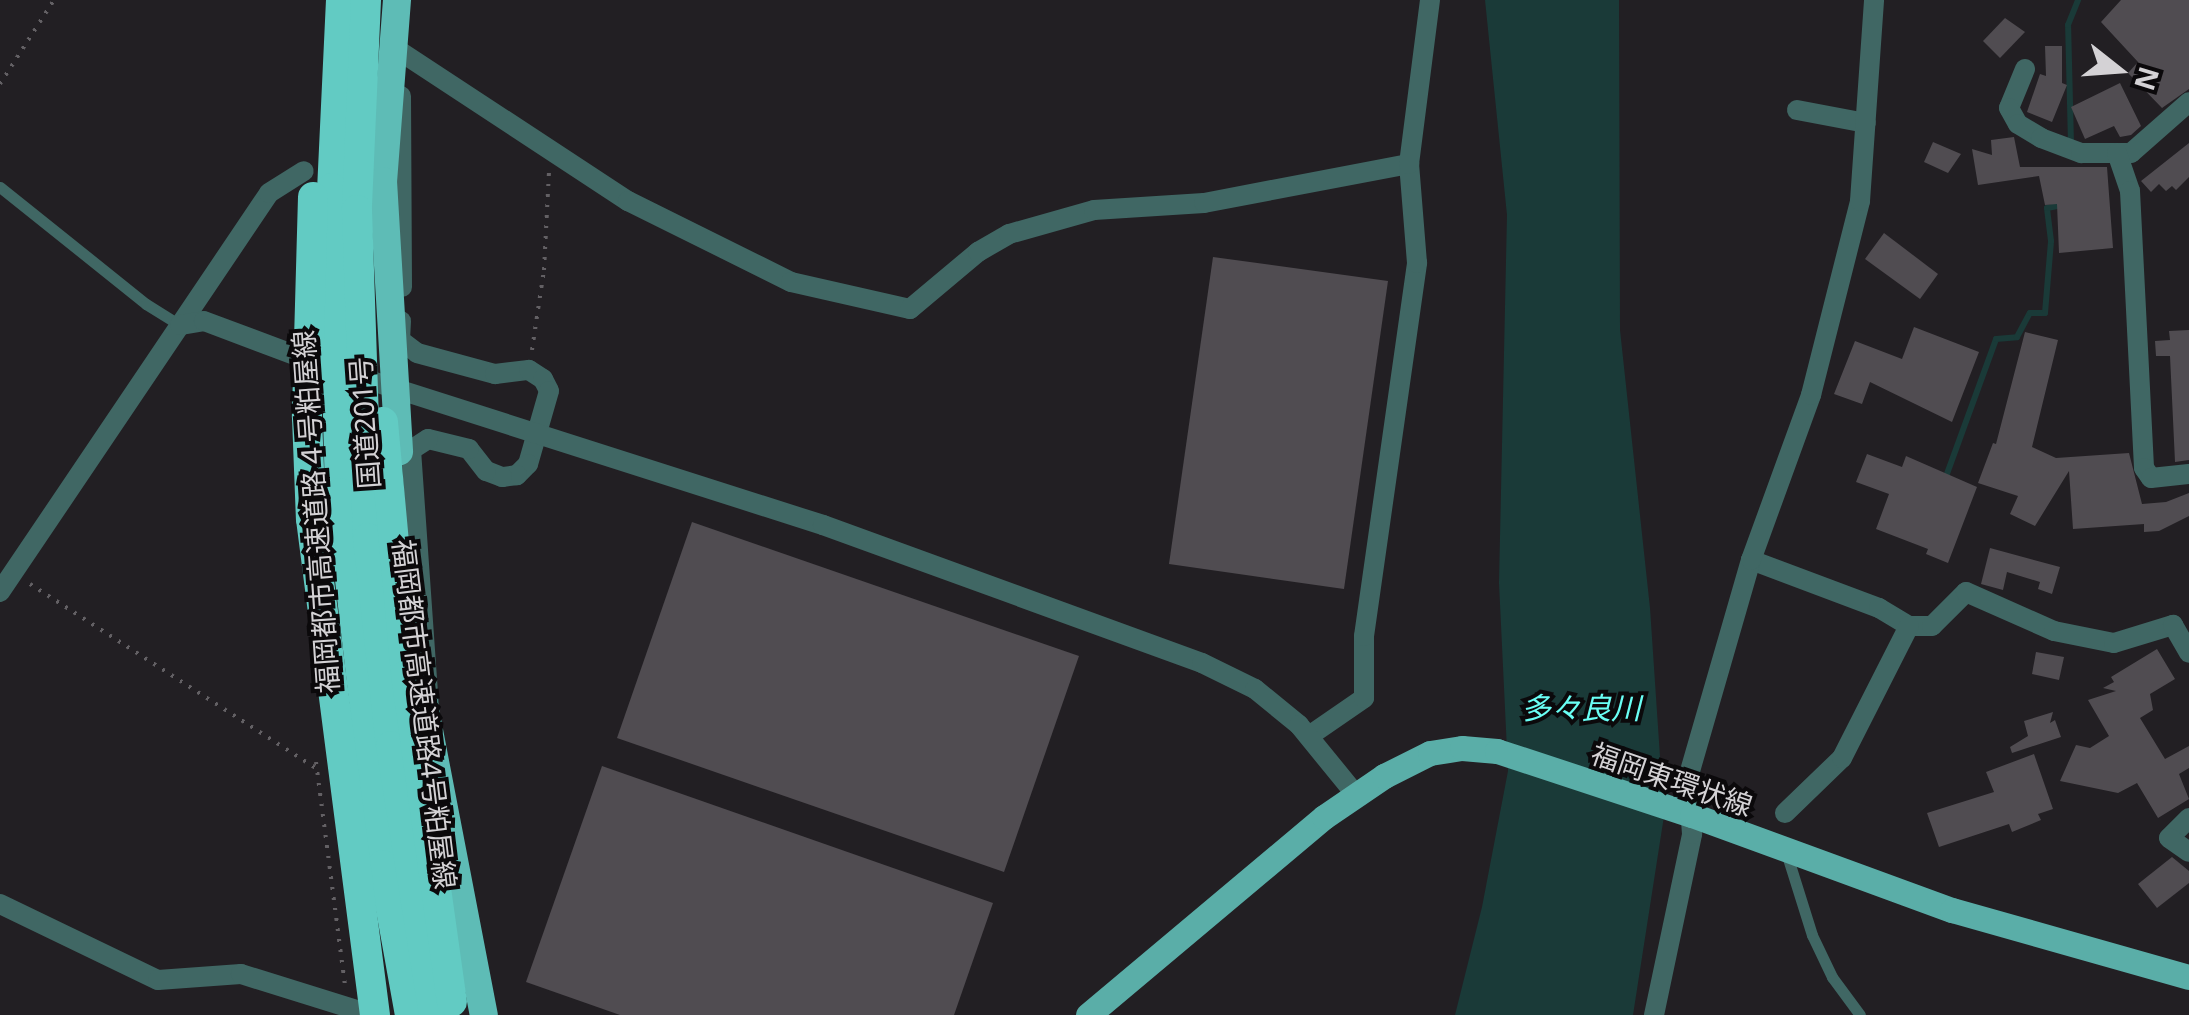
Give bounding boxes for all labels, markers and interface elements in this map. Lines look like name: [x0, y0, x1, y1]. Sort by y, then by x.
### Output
north arrow: [2069, 20, 2169, 120]
text: N: [2126, 62, 2169, 95]
street label: 福岡都市高速道路４号粕屋線: [286, 329, 344, 695]
street label: 国道201号: [343, 356, 385, 490]
street label: 福岡都市高速道路4号粕屋線: [387, 537, 463, 891]
water label: 多々良川: [1521, 690, 1641, 726]
street label: 福岡東環状線: [1587, 736, 1757, 822]

